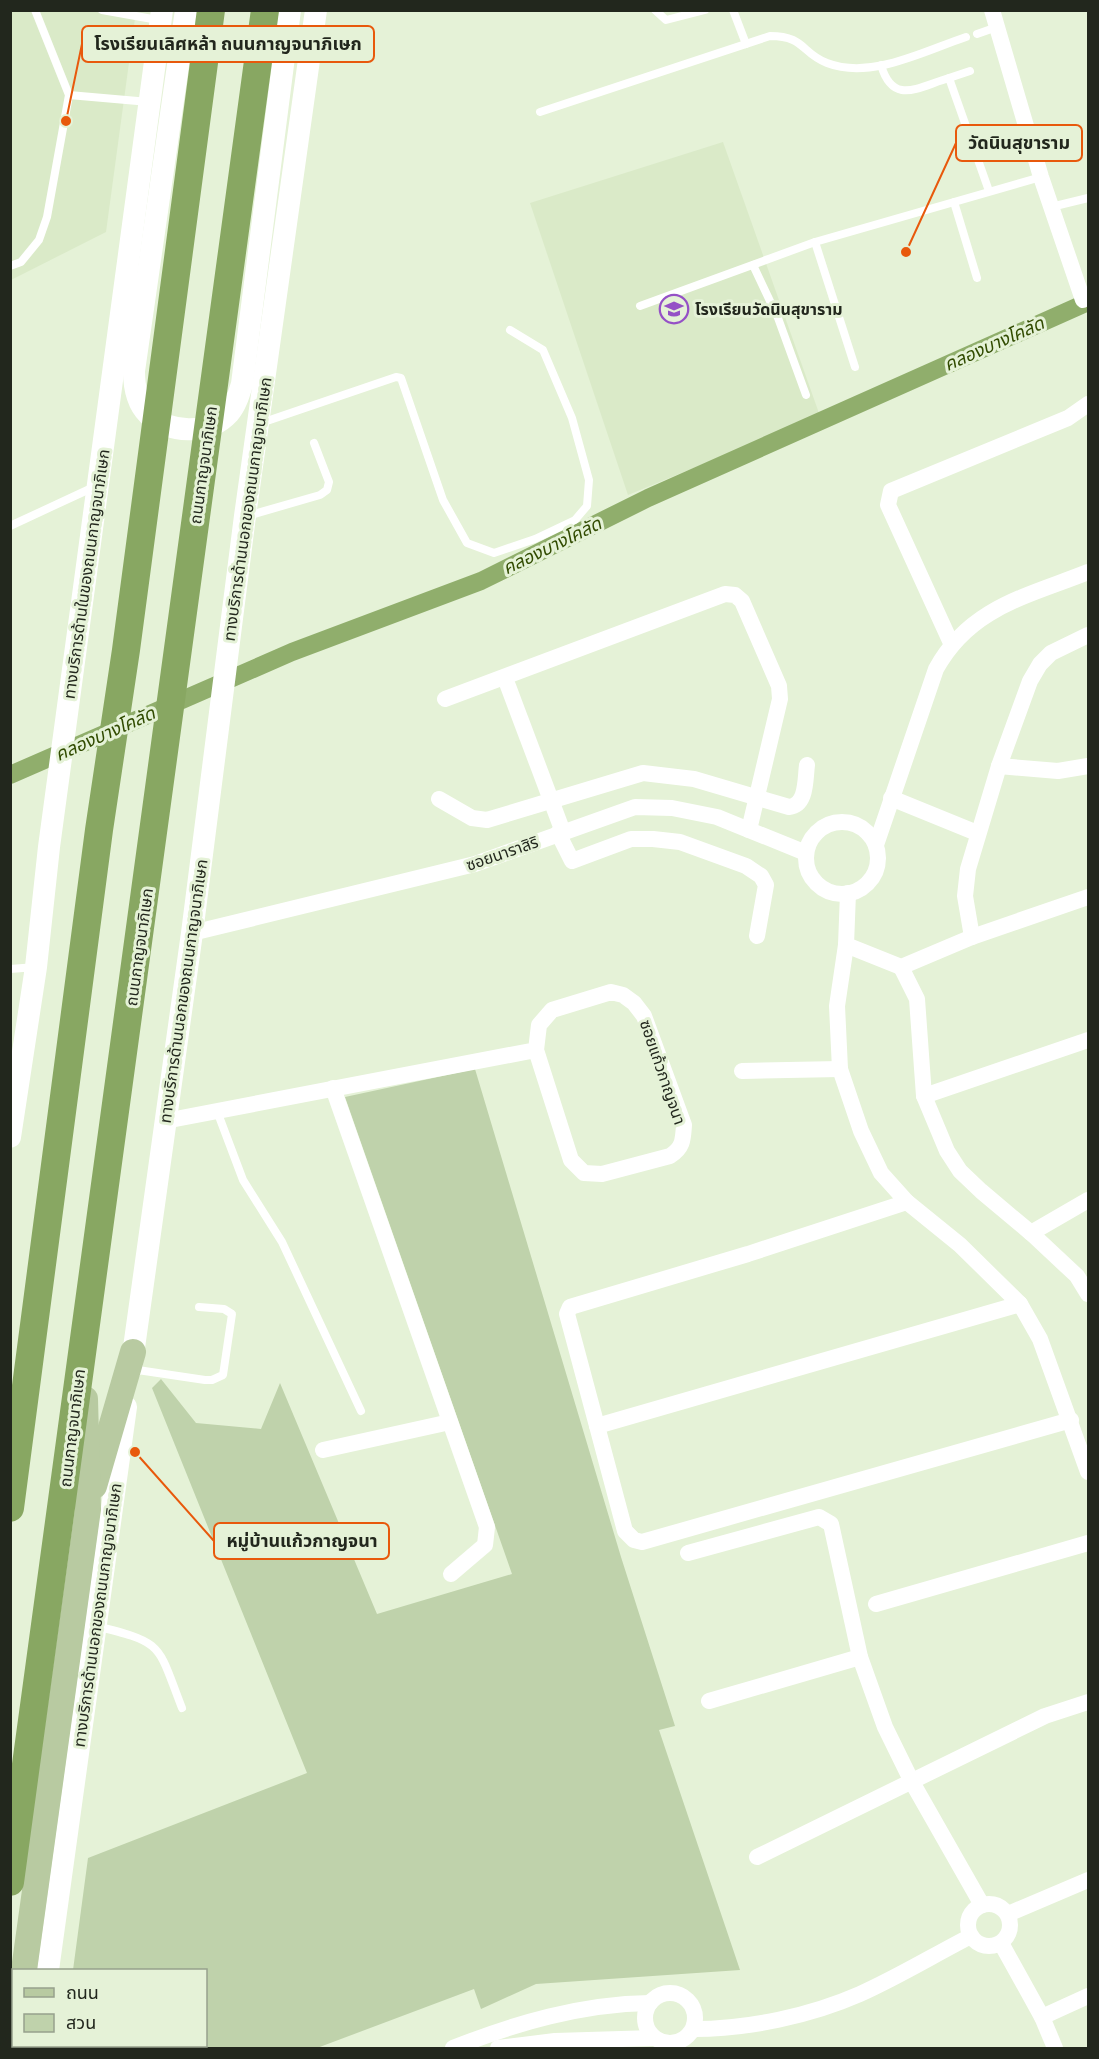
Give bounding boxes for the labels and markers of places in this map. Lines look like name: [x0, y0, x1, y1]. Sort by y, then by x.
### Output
callout: โรงเรียนเลิศหล้า ถนนกาญจนาภิเษก: [82, 26, 374, 62]
callout: วัดนินสุขาราม: [956, 125, 1082, 161]
school or university icon: โรงเรียนวัดนินสุขาราม: [658, 293, 690, 325]
place label: โรงเรียนวัดนินสุขาราม: [695, 298, 843, 319]
callout: หมู่บ้านแก้วกาญจนา: [214, 1523, 389, 1559]

